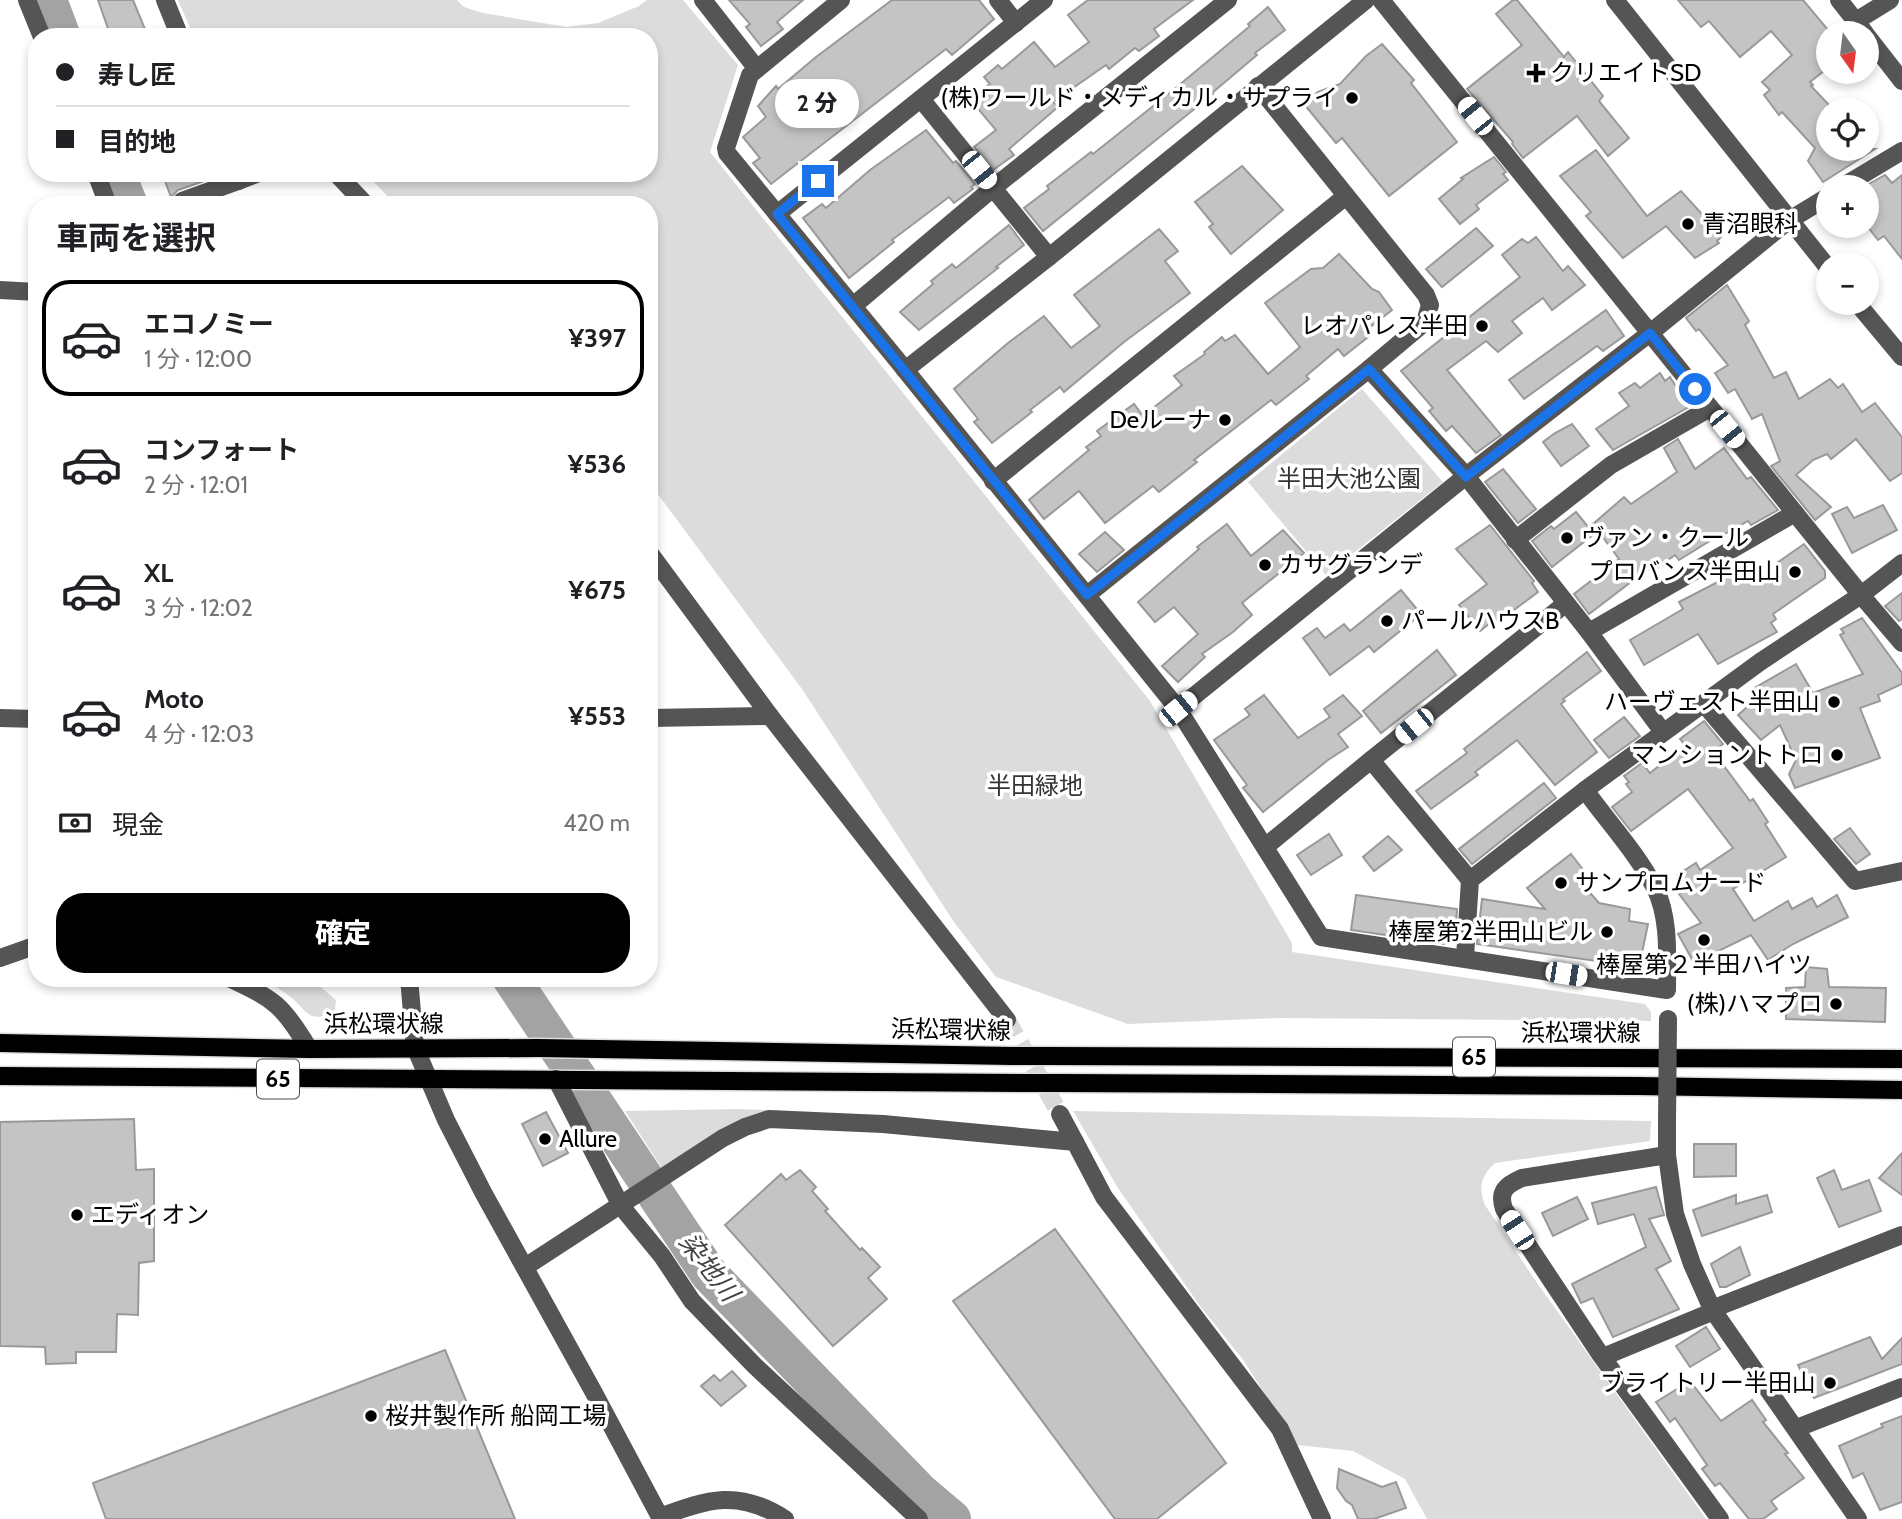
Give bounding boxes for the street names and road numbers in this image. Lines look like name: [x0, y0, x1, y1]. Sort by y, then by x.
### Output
street label: 浜松環状線: [324, 1009, 444, 1038]
street label: 浜松環状線: [891, 1014, 1011, 1045]
street label: 浜松環状線: [1521, 1018, 1641, 1047]
road number: 65: [1453, 1038, 1495, 1076]
road number: 65: [257, 1060, 299, 1098]

